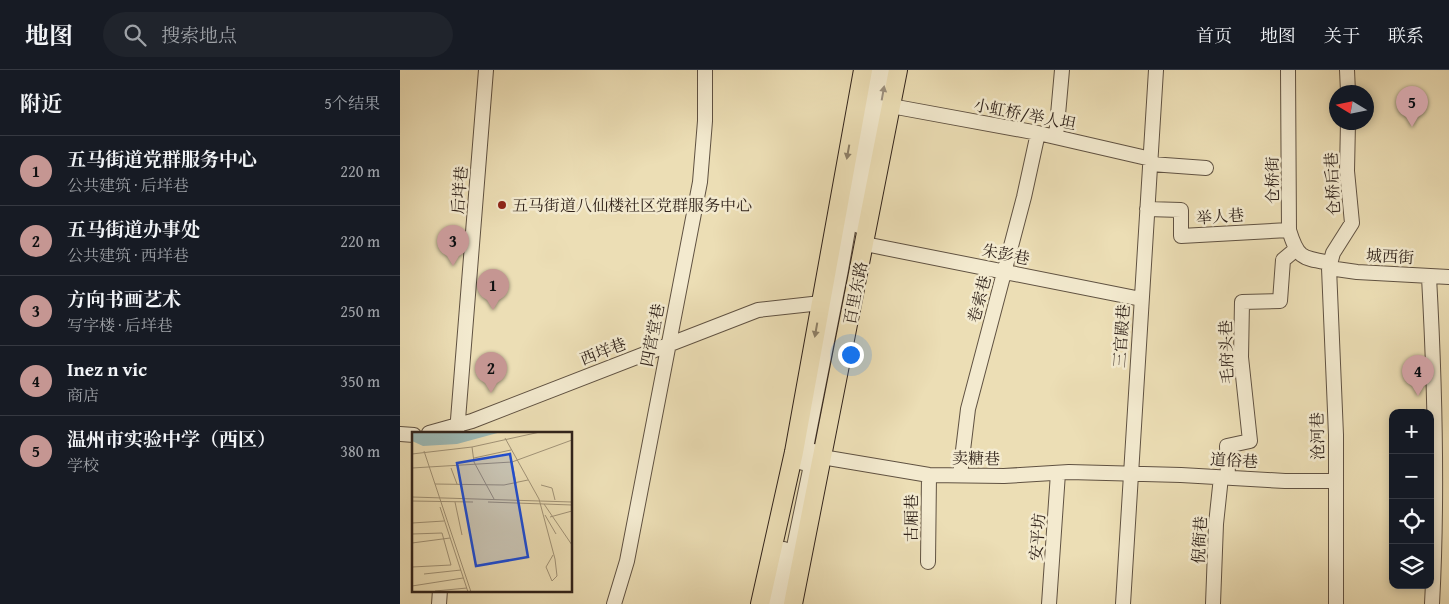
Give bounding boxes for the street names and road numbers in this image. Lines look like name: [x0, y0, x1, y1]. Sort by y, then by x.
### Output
street label: 小虹桥/举人坦: [972, 92, 1078, 136]
street label: 仓桥后巷: [1318, 151, 1346, 217]
street label: 仓桥街: [1260, 156, 1284, 204]
street label: 后垟巷: [445, 165, 473, 215]
street label: 举人巷: [1195, 202, 1245, 230]
street label: 朱彭巷: [980, 238, 1032, 270]
street label: 城西街: [1365, 243, 1415, 269]
street label: 百里东路: [837, 259, 873, 327]
street label: 卷索巷: [961, 273, 997, 325]
street label: 四营堂巷: [634, 301, 670, 369]
street label: 三官殿巷: [1107, 303, 1135, 369]
street label: 毛府头巷: [1213, 320, 1239, 384]
street label: 西垟巷: [576, 331, 630, 371]
street label: 沧河巷: [1305, 412, 1329, 460]
street label: 卖糖巷: [952, 446, 1000, 470]
street label: 道俗巷: [1209, 447, 1259, 473]
street label: 古厢巷: [899, 494, 923, 542]
street label: 安平坊: [1023, 512, 1051, 562]
street label: 倪衙巷: [1186, 515, 1212, 565]

